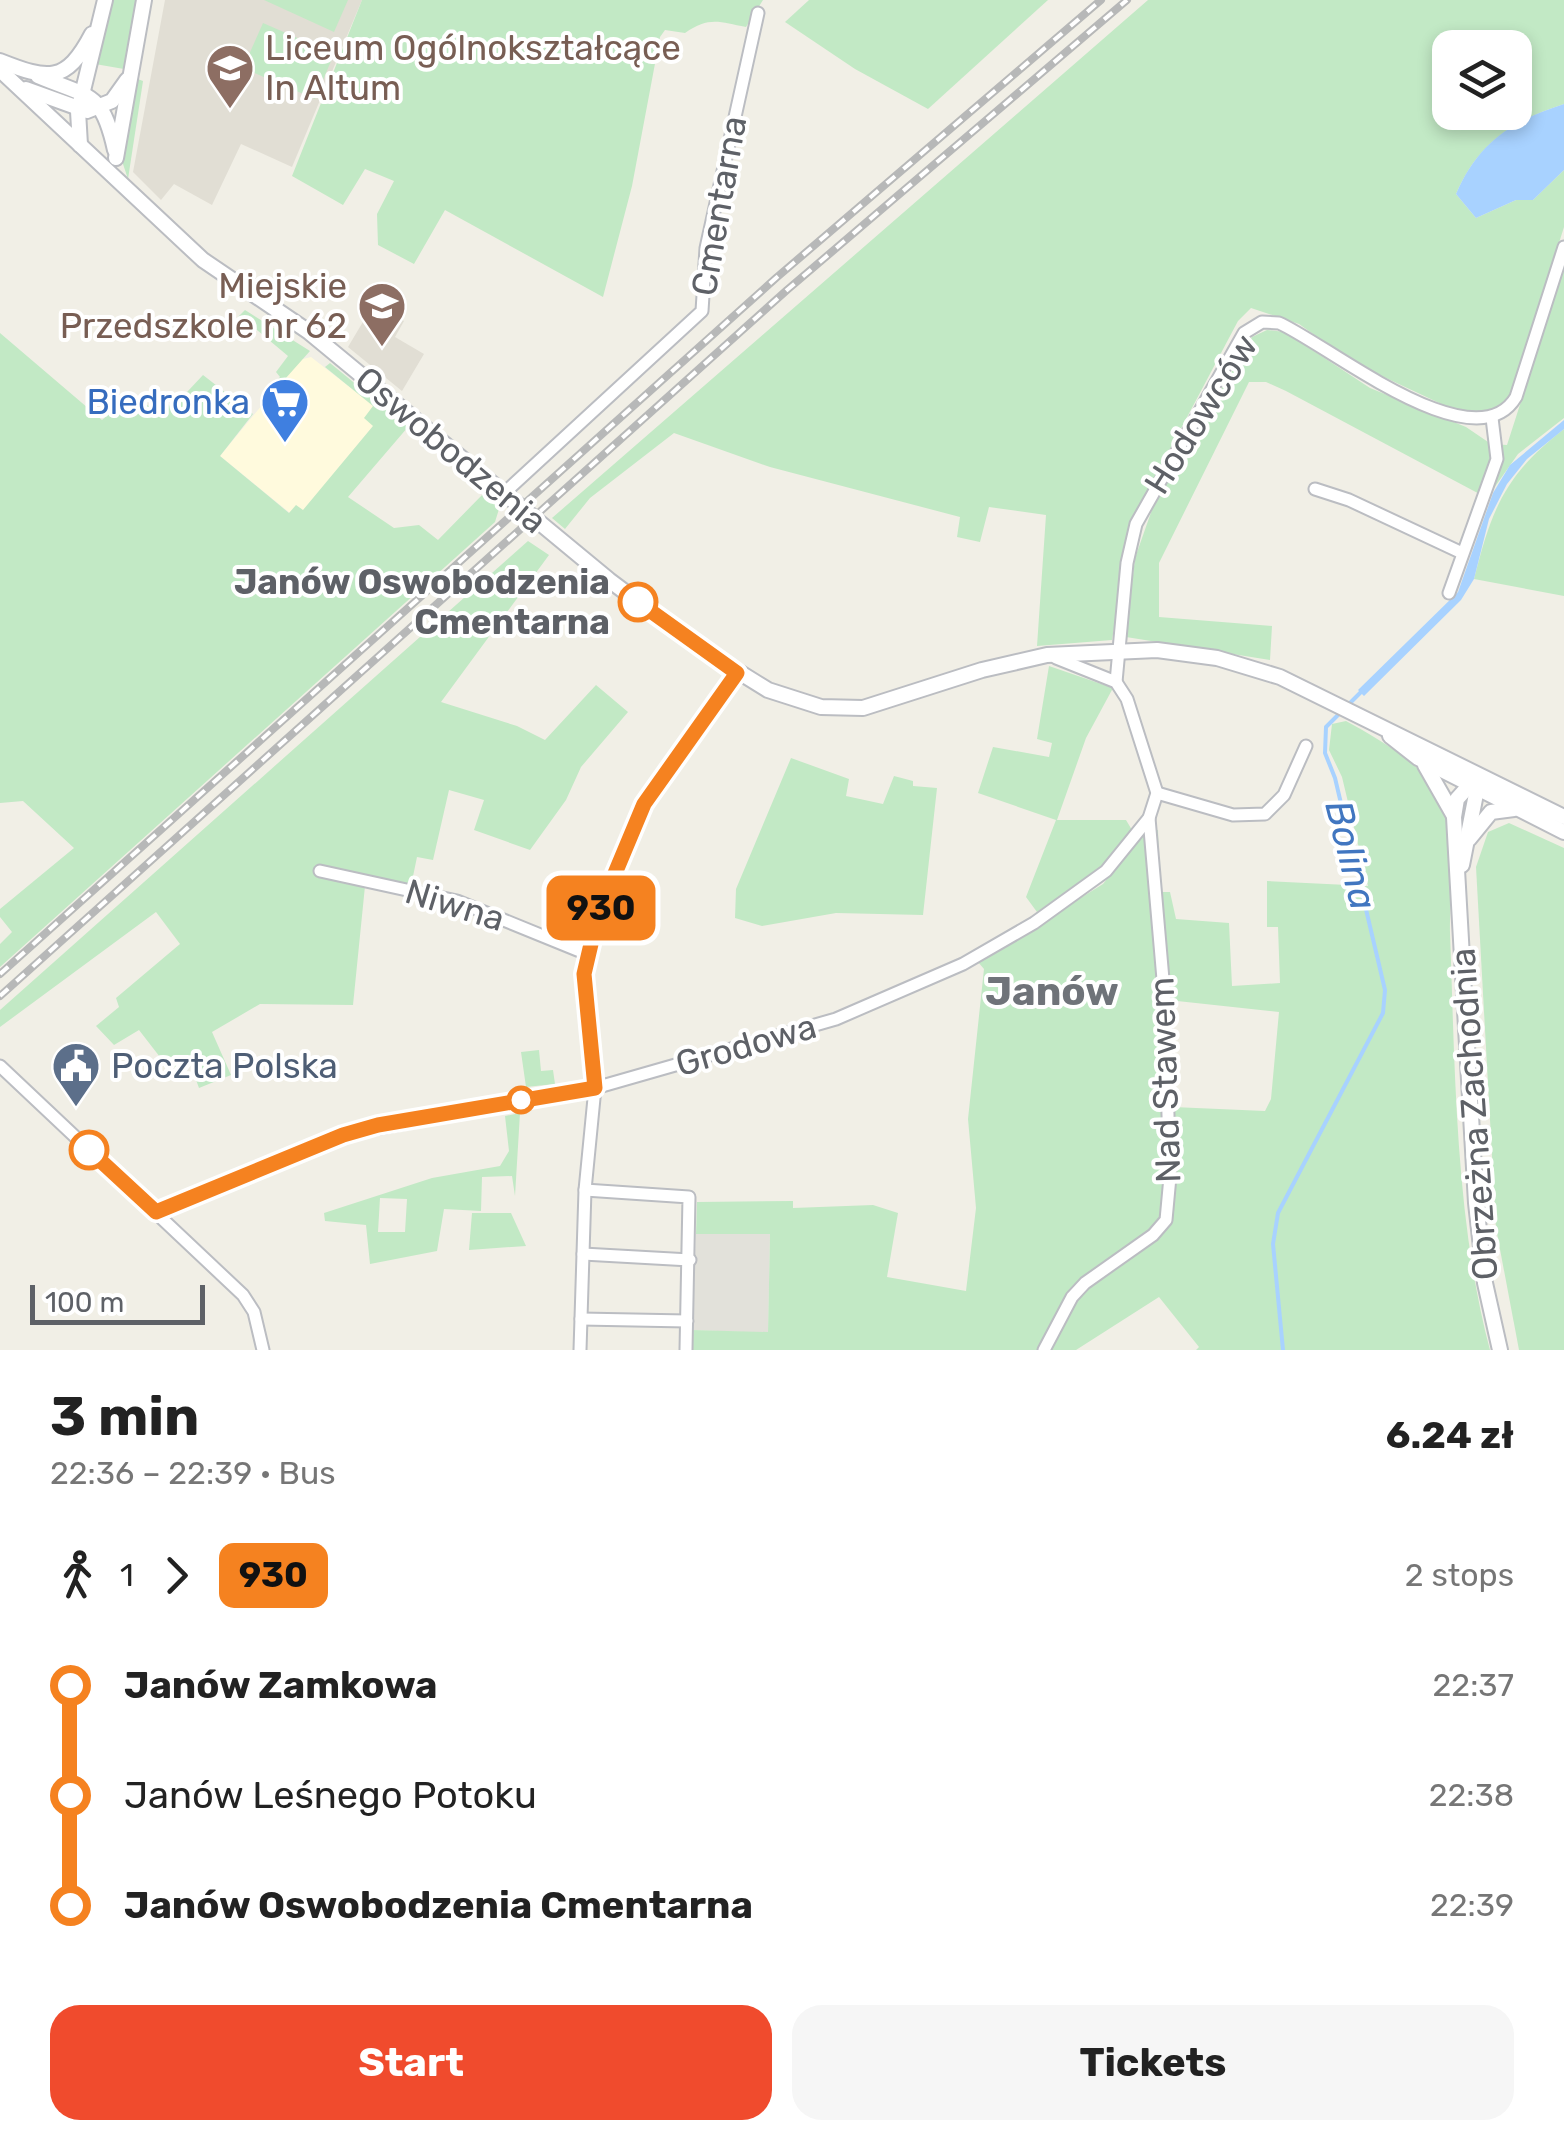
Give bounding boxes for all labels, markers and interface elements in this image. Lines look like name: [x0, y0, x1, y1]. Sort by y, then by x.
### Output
place label: Liceum Ogólnokształcące In Altum: [265, 27, 681, 109]
map controls: [1432, 30, 1532, 130]
button: layers: [1432, 30, 1532, 130]
school or university icon: Liceum Ogólnokształcące In Altum: [204, 42, 256, 110]
street label: Cmentarna: [683, 113, 755, 299]
place label: Miejskie Przedszkole nr 62: [60, 265, 347, 347]
school or university icon: Miejskie Przedszkole nr 62: [356, 280, 408, 348]
street label: Hodowców: [1135, 327, 1267, 501]
street label: Oswobodzenia: [347, 358, 555, 542]
supermarket icon: Biedronka: [259, 376, 311, 444]
place label: Biedronka: [86, 381, 250, 423]
place label: Janów Oswobodzenia Cmentarna: [234, 561, 610, 643]
marker: Janów Oswobodzenia Cmentarna: [619, 583, 657, 621]
water label: Bolina: [1315, 796, 1387, 914]
street label: Niwna: [400, 870, 510, 940]
line badge: 930: [544, 876, 658, 940]
text: 930: [566, 887, 636, 929]
street label: Obrzeżna Zachodnia: [1441, 947, 1507, 1281]
district label: Janów: [985, 968, 1119, 1015]
street label: Nad Stawem: [1140, 976, 1190, 1184]
street label: Grodowa: [671, 1005, 821, 1085]
public building icon: Poczta Polska: [50, 1040, 102, 1108]
place label: Poczta Polska: [111, 1045, 338, 1087]
unlabelled marker: [508, 1087, 534, 1113]
unlabelled marker: [70, 1131, 108, 1169]
scale bar: [30, 1280, 205, 1324]
text: 100 m: [45, 1286, 124, 1319]
text: 3 min: [50, 1384, 199, 1449]
text: 6.24 zł: [1386, 1412, 1514, 1458]
text: 22:36 – 22:39 · Bus: [50, 1454, 336, 1492]
icon: walk: [50, 1548, 105, 1603]
icon: forward: [149, 1548, 204, 1603]
text: 930: [239, 1554, 308, 1596]
text: 1: [120, 1556, 134, 1594]
text: 2 stops: [1405, 1556, 1514, 1594]
text: Janów Zamkowa: [124, 1662, 438, 1708]
text: 22:37: [1433, 1666, 1514, 1704]
text: Janów Leśnego Potoku: [124, 1772, 537, 1818]
text: 22:38: [1429, 1776, 1514, 1814]
text: Janów Oswobodzenia Cmentarna: [124, 1882, 753, 1928]
text: 22:39: [1430, 1886, 1514, 1924]
button: Start: [50, 2005, 772, 2120]
button: Tickets: [792, 2005, 1514, 2120]

